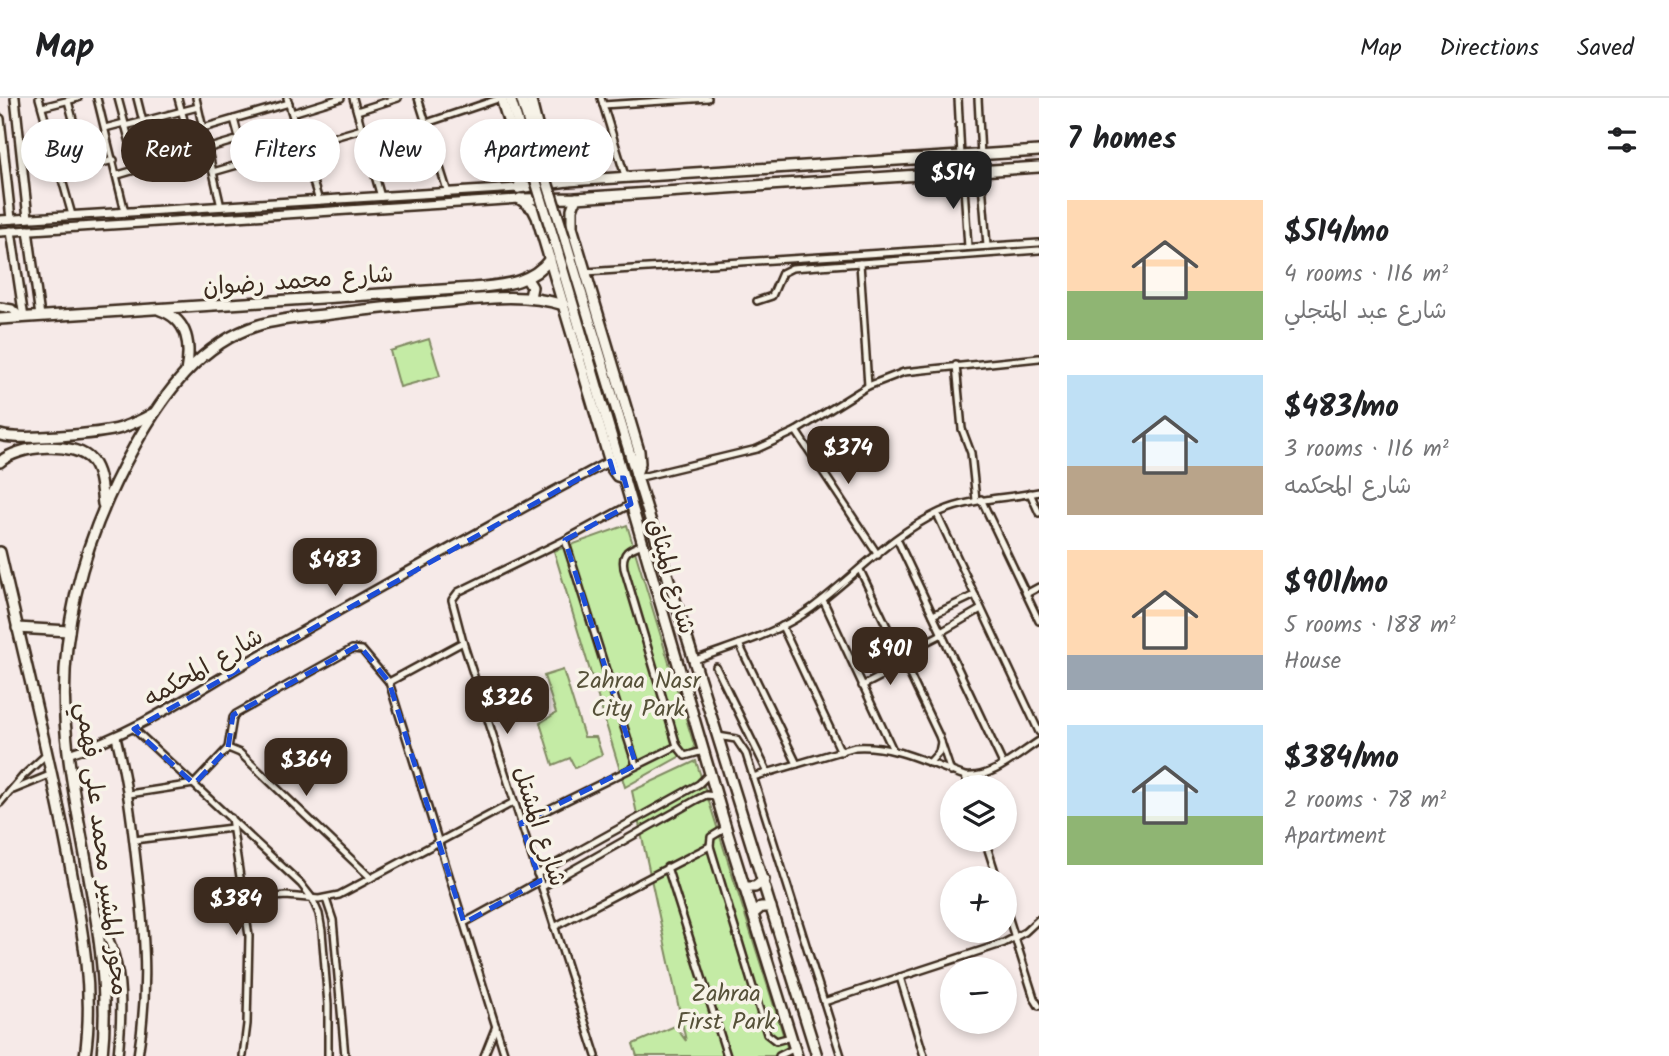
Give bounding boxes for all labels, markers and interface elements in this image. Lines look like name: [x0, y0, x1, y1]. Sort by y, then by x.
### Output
text: Map: [35, 22, 95, 75]
text: Map: [1360, 29, 1402, 68]
text: Directions: [1440, 29, 1539, 68]
text: Saved: [1577, 29, 1634, 68]
text: 7 homes: [1067, 116, 1177, 164]
chip: Buy: [21, 119, 107, 182]
chip: Rent: [121, 119, 216, 182]
chip: Filters: [230, 119, 340, 182]
chip: New: [354, 119, 446, 182]
chip: Apartment: [460, 119, 614, 182]
icon: filters: [1603, 121, 1641, 159]
pin: $514: [912, 152, 994, 211]
text: $514: [931, 156, 975, 192]
text: $514/mo: [1284, 209, 1389, 257]
icon: home: [1123, 228, 1207, 312]
street label: شارع محمد رضوان: [202, 255, 395, 308]
text: 4 rooms · 116 m²: [1284, 257, 1448, 293]
text: شارع عبد المتجلي: [1284, 294, 1447, 330]
text: $483/mo: [1284, 384, 1399, 432]
icon: home: [1123, 403, 1207, 487]
pin: $374: [807, 426, 889, 486]
text: $374: [823, 431, 873, 467]
text: 3 rooms · 116 m²: [1284, 432, 1449, 468]
text: شارع المحكمه: [1284, 469, 1412, 505]
street label: شارع الميثاق: [635, 514, 706, 639]
pin: $483: [294, 538, 376, 598]
text: $483: [309, 543, 361, 579]
text: $901/mo: [1284, 560, 1388, 608]
icon: home: [1123, 578, 1207, 662]
text: 5 rooms · 188 m²: [1284, 608, 1456, 644]
street label: شارع المحكمه: [136, 618, 271, 718]
pin: $901: [849, 628, 931, 687]
text: $901: [868, 632, 912, 668]
text: House: [1284, 644, 1341, 680]
park label: Zahraa Nasr City Park: [576, 662, 702, 729]
pin: $326: [466, 676, 548, 736]
text: $326: [481, 681, 533, 717]
street label: محور المشير محمد على فهمي: [64, 700, 139, 998]
text: $384/mo: [1284, 735, 1399, 783]
pin: $364: [265, 738, 347, 798]
text: $364: [280, 743, 332, 779]
icon: home: [1123, 753, 1207, 837]
street label: شارع المشتل: [501, 761, 576, 892]
map controls: [940, 775, 1017, 1034]
button: layers: [940, 775, 1017, 852]
text: 2 rooms · 78 m²: [1284, 783, 1446, 819]
text: Apartment: [1284, 819, 1386, 855]
button: +: [940, 866, 1017, 943]
pin: $384: [195, 878, 277, 937]
text: $384: [210, 882, 262, 918]
button: −: [940, 957, 1017, 1034]
park label: Zahraa First Park: [677, 975, 776, 1042]

